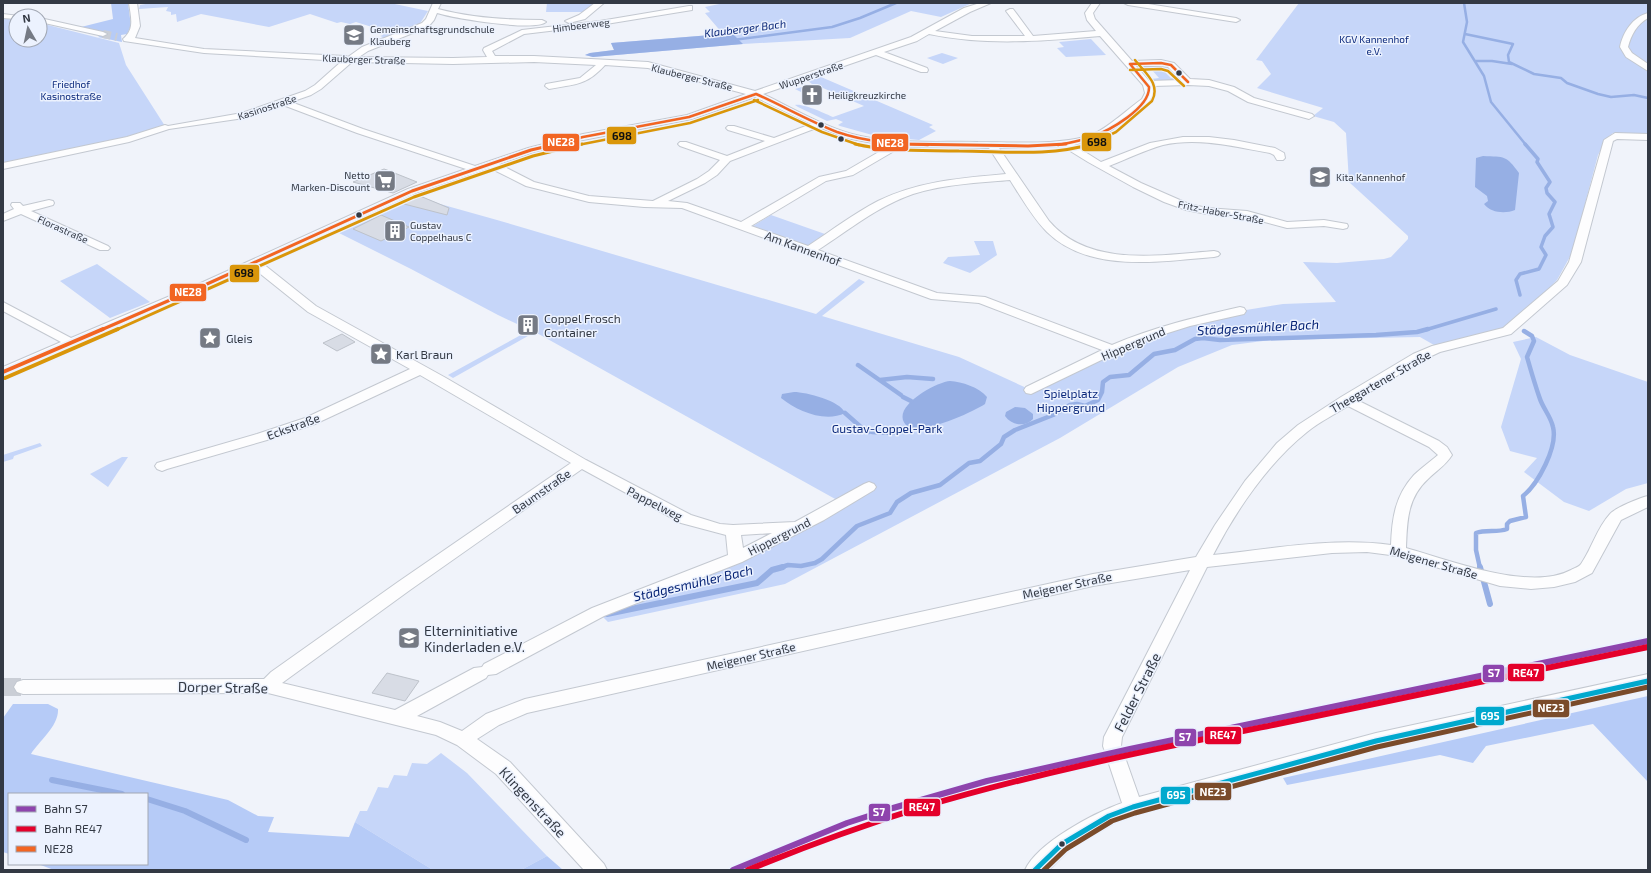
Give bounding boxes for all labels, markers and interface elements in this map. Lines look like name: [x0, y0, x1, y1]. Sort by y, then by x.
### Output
north arrow: [8, 8, 48, 48]
text: N: [21, 11, 31, 25]
street label: Himbeerweg: [552, 15, 611, 34]
water label: Klauberger Bach: [703, 17, 787, 39]
school or university icon: Gemeinschaftsgrundschule Klauberg: [341, 22, 367, 48]
place label: Gemeinschaftsgrundschule Klauberg: [370, 23, 495, 47]
park label: KGV Kannenhof e.V.: [1339, 33, 1409, 57]
street label: Klauberger Straße: [322, 52, 406, 66]
street label: Wupperstraße: [778, 58, 844, 92]
street label: Klauberger Straße: [650, 61, 734, 93]
unlabelled marker: [1174, 68, 1184, 78]
park label: Friedhof Kasinostraße: [41, 78, 101, 102]
church icon: Heiligkreuzkirche: [799, 82, 825, 108]
place label: Heiligkreuzkirche: [828, 89, 906, 101]
street label: Kasinostraße: [236, 92, 298, 122]
unlabelled marker: [816, 120, 826, 130]
line badge: 698: [606, 126, 637, 145]
text: 698: [612, 129, 632, 142]
line badge: 698: [1081, 132, 1112, 152]
line badge: NE28: [542, 133, 580, 152]
line badge: NE28: [871, 133, 909, 152]
unlabelled marker: [836, 134, 846, 144]
text: NE28: [547, 135, 575, 148]
text: 698: [1087, 135, 1107, 148]
text: NE28: [876, 136, 904, 149]
school or university icon: Kita Kannenhof: [1307, 164, 1333, 190]
supermarket icon: Netto Marken-Discount: [372, 168, 398, 194]
place label: Netto Marken-Discount: [291, 169, 370, 193]
place label: Kita Kannenhof: [1336, 171, 1406, 183]
street label: Fritz-Haber-Straße: [1177, 198, 1265, 226]
unlabelled marker: [354, 210, 364, 220]
street label: Florastraße: [36, 213, 90, 245]
building icon: Gustav Coppelhaus C: [382, 218, 408, 244]
place label: Gustav Coppelhaus C: [410, 219, 472, 243]
street label: Am Kannenhof: [763, 228, 843, 268]
line badge: 698: [229, 264, 260, 283]
text: 698: [234, 266, 254, 279]
line badge: NE28: [169, 283, 207, 302]
text: NE28: [174, 285, 202, 298]
place label: Coppel Frosch Container: [544, 311, 621, 339]
building icon: Coppel Frosch Container: [515, 312, 541, 338]
water label: Städgesmühler Bach: [1197, 316, 1319, 338]
street label: Hippergrund: [1099, 323, 1167, 363]
place icon: Gleis: [197, 325, 223, 351]
place label: Gleis: [226, 331, 253, 345]
place icon: Karl Braun: [368, 341, 394, 367]
place label: Karl Braun: [396, 347, 453, 361]
street label: Theegartener Straße: [1327, 347, 1433, 415]
park label: Spielplatz Hippergrund: [1037, 386, 1105, 414]
street label: Eckstraße: [265, 410, 321, 442]
park label: Gustav-Coppel-Park: [832, 421, 942, 435]
street label: Baumstraße: [509, 466, 573, 516]
street label: Pappelweg: [625, 483, 685, 523]
street label: Hippergrund: [745, 514, 813, 558]
street label: Meigener Straße: [1388, 543, 1480, 581]
water label: Städgesmühler Bach: [632, 561, 754, 605]
street label: Meigener Straße: [1021, 569, 1113, 601]
place label: Elterninitiative Kinderladen e.V.: [424, 622, 525, 655]
school or university icon: Elterninitiative Kinderladen e.V.: [396, 625, 422, 651]
street label: Meigener Straße: [705, 639, 797, 673]
street label: Felder Straße: [1110, 650, 1164, 734]
line badge: RE47: [1507, 663, 1545, 682]
line badge: S7: [1482, 664, 1505, 683]
text: S7: [1488, 666, 1500, 679]
text: RE47: [1513, 666, 1539, 679]
street label: Dorper Straße: [178, 678, 268, 696]
line badge: NE23: [1532, 699, 1570, 718]
text: NE23: [1538, 701, 1564, 714]
line badge: 695: [1475, 706, 1505, 726]
text: 695: [1480, 709, 1500, 722]
line badge: RE47: [1204, 726, 1242, 745]
line badge: S7: [1174, 728, 1197, 747]
text: RE47: [1210, 728, 1236, 741]
text: S7: [1179, 730, 1191, 743]
street label: Klingenstraße: [496, 763, 570, 841]
line badge: NE23: [1194, 782, 1232, 801]
text: NE23: [1200, 785, 1226, 798]
line badge: 695: [1160, 786, 1191, 805]
text: 695: [1166, 788, 1186, 801]
legend: [8, 793, 148, 865]
line badge: RE47: [903, 798, 941, 817]
text: RE47: [909, 800, 935, 813]
text: Bahn S7: [44, 801, 88, 815]
line badge: S7: [868, 803, 891, 822]
text: S7: [873, 805, 885, 818]
text: Bahn RE47: [44, 821, 102, 835]
unlabelled marker: [1057, 839, 1067, 849]
text: NE28: [44, 841, 73, 855]

